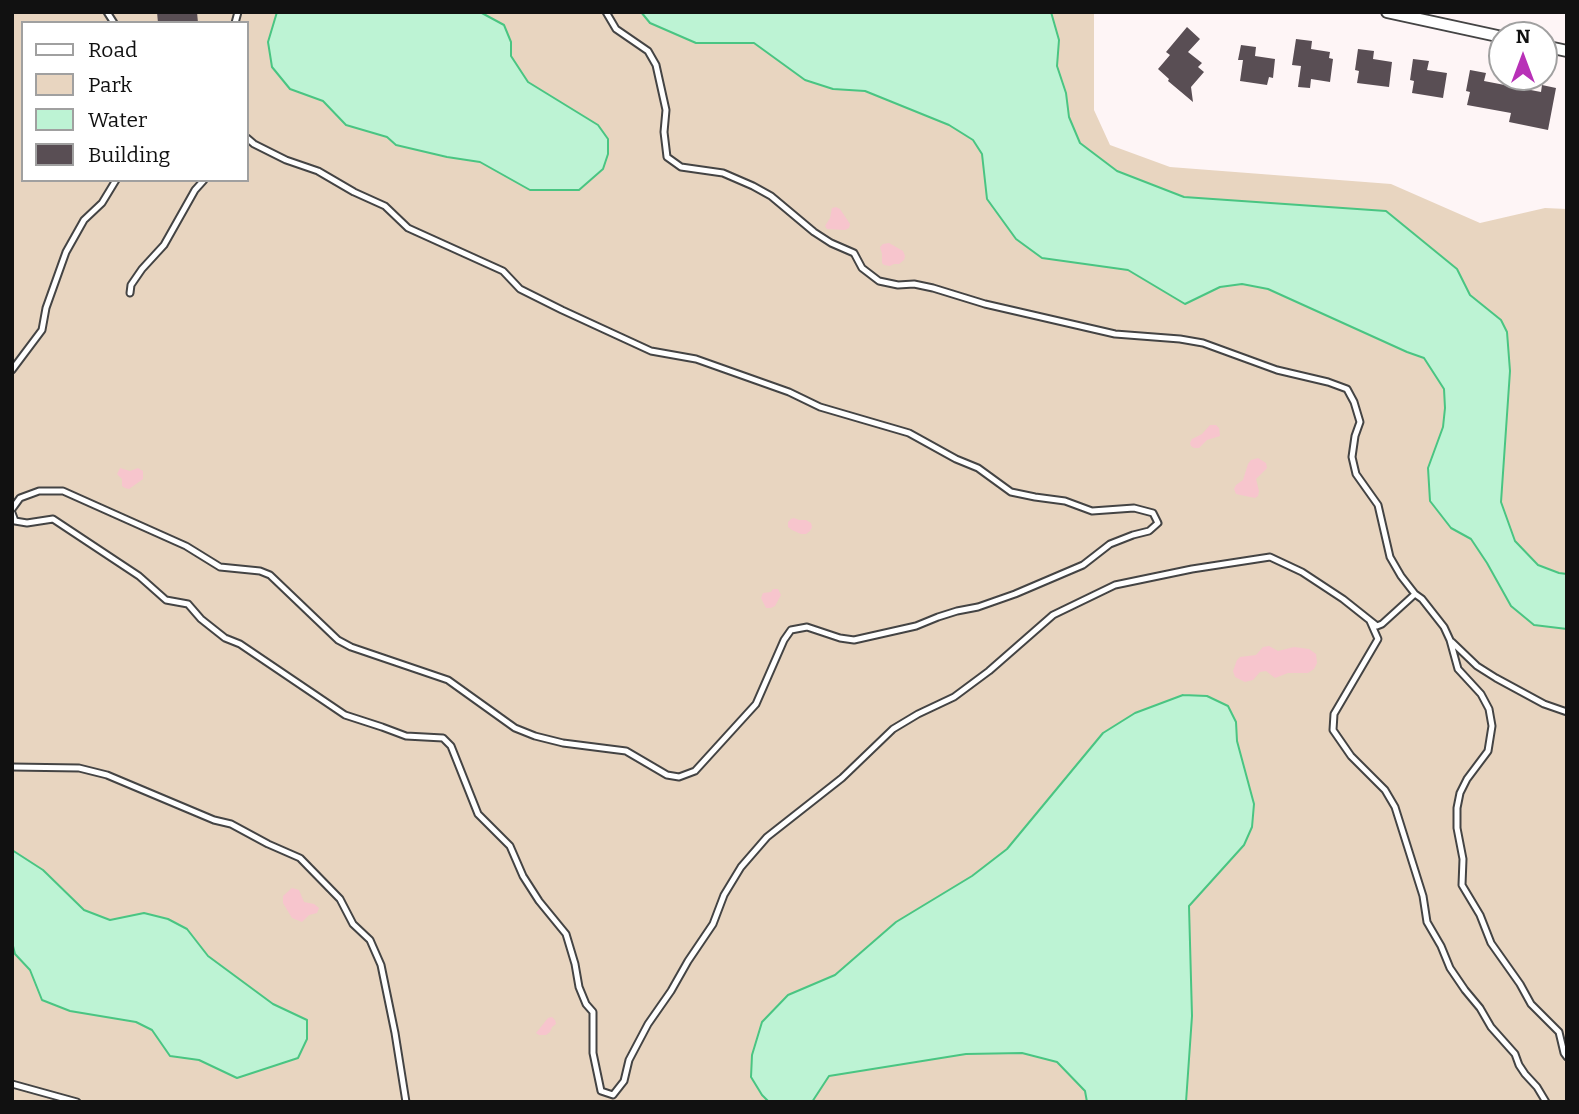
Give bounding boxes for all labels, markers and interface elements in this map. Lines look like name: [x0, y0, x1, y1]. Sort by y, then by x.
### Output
legend: [21, 21, 248, 182]
north arrow: [1488, 21, 1558, 91]
text: N: [1516, 25, 1530, 48]
text: Road: [88, 37, 137, 63]
text: Park: [88, 72, 132, 98]
text: Water: [88, 107, 147, 133]
text: Building: [88, 142, 170, 168]

